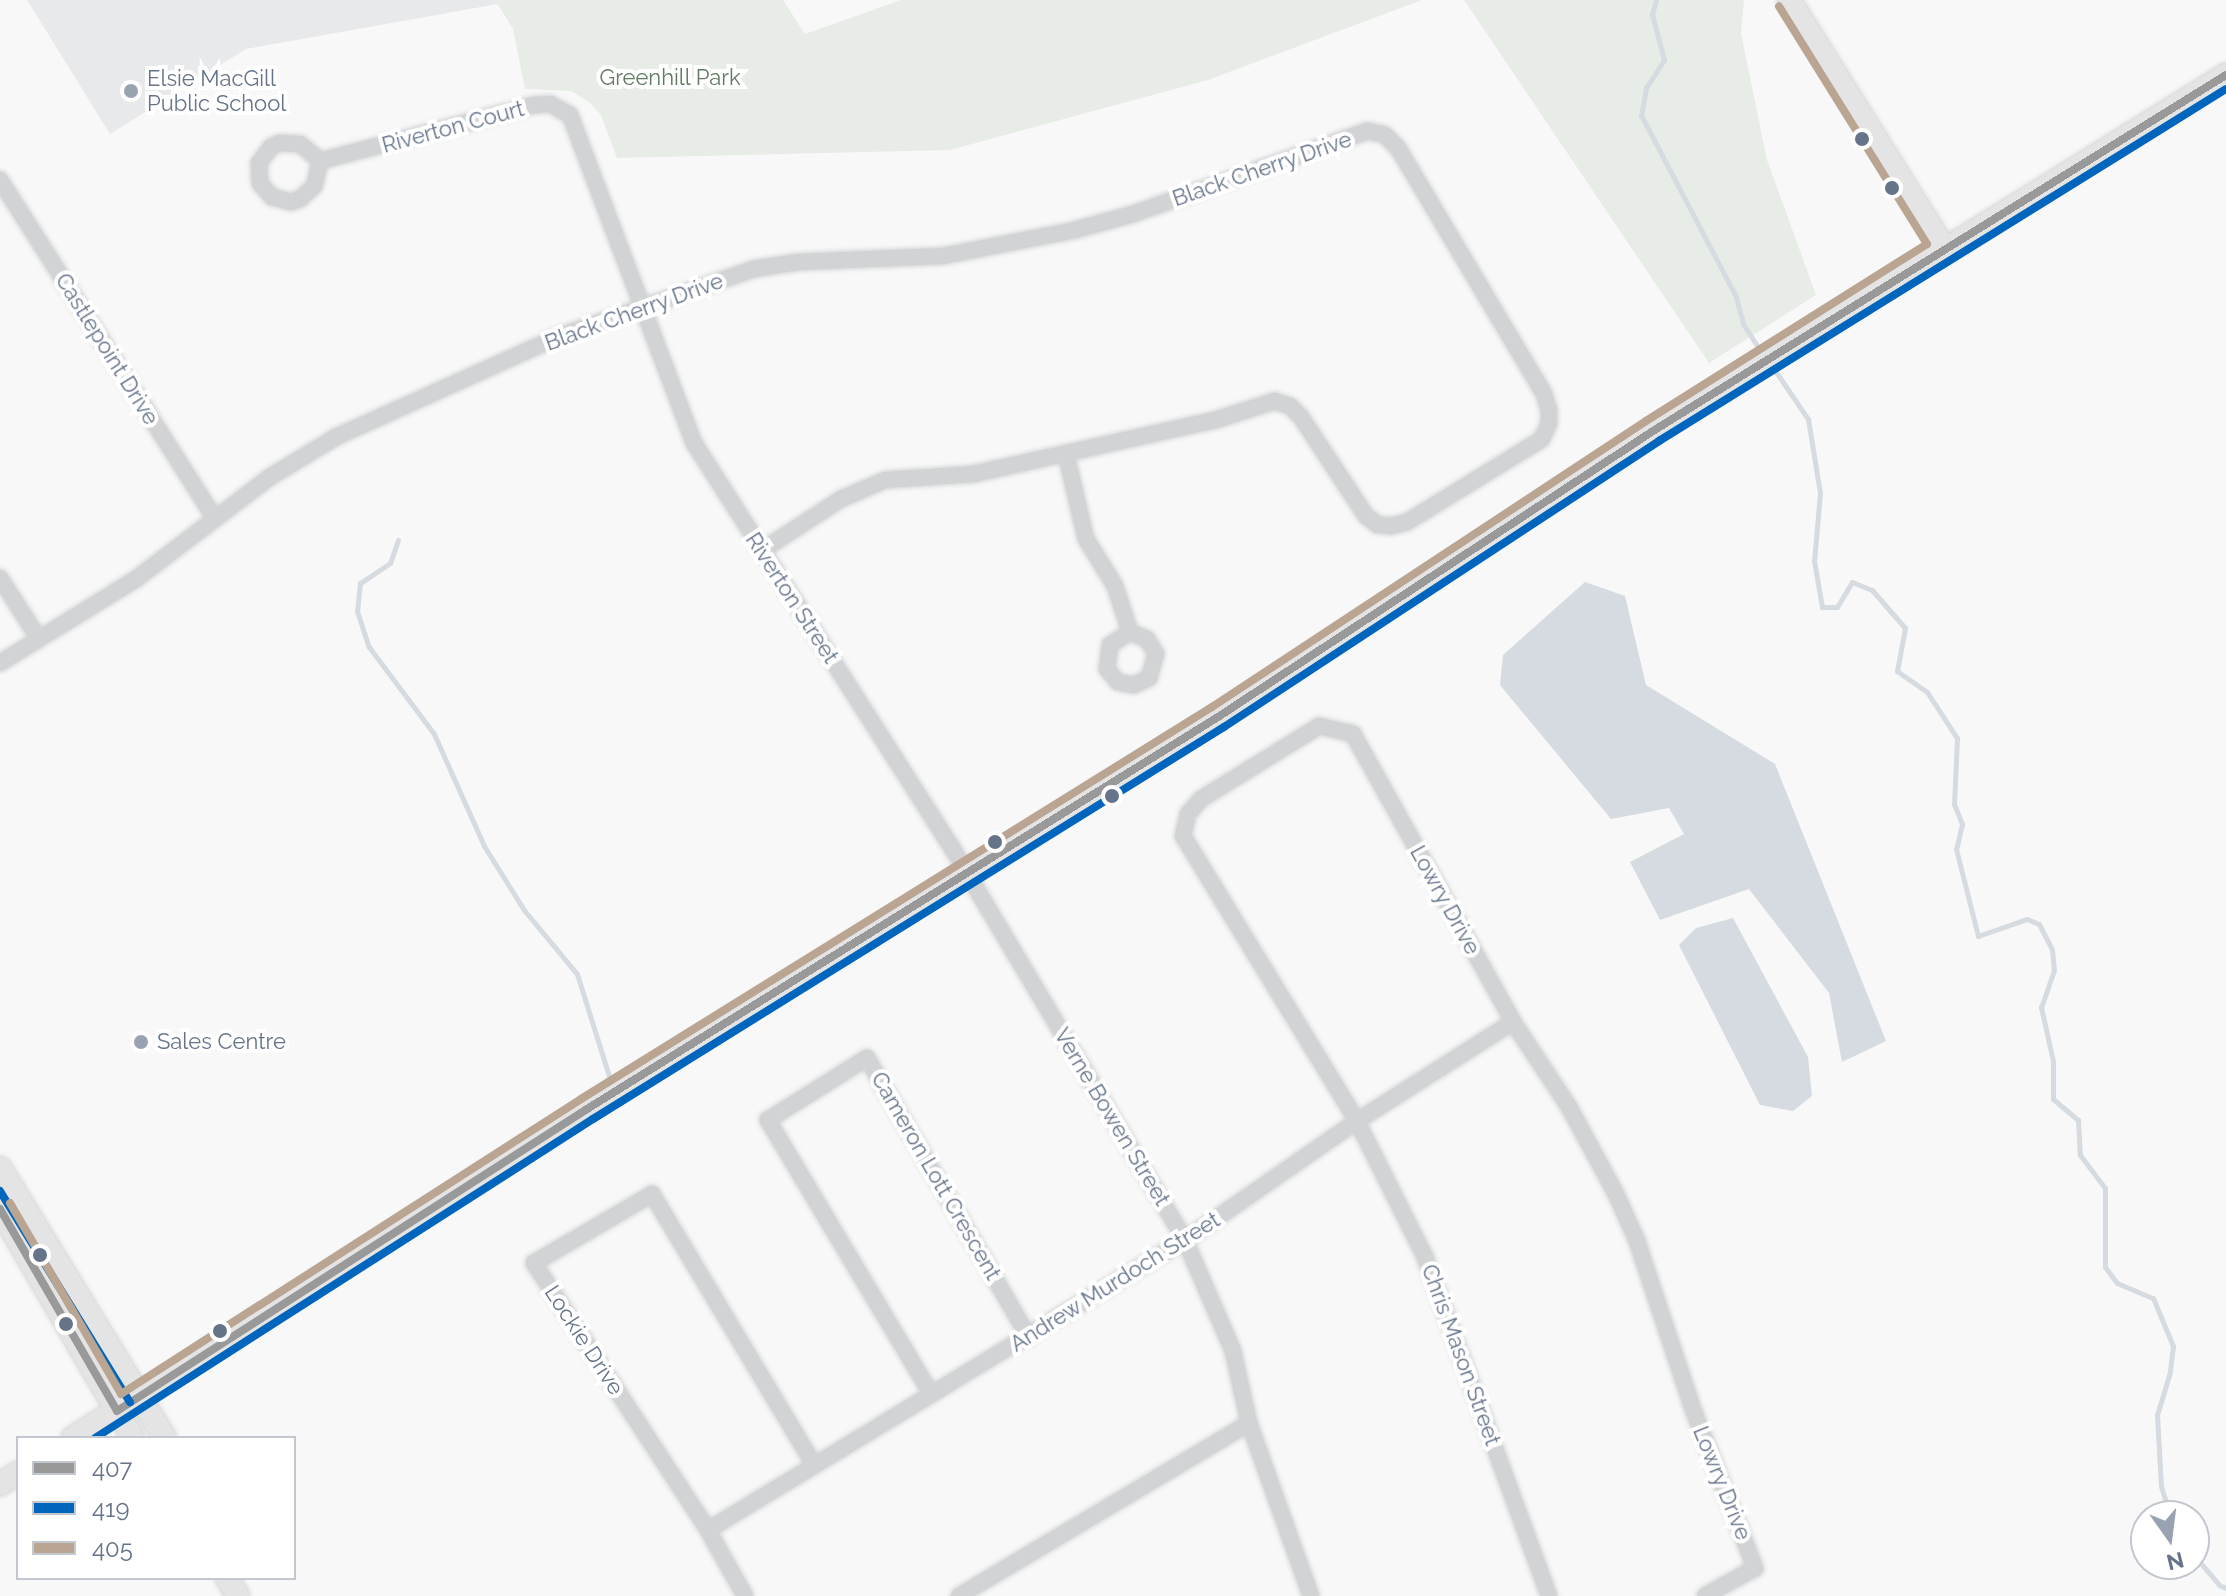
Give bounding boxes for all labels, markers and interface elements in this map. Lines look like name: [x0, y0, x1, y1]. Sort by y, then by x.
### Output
place label: Elsie MacGill Public School: [147, 65, 286, 116]
park label: Greenhill Park: [599, 65, 741, 91]
marker: Elsie MacGill Public School: [122, 82, 140, 100]
street label: Riverton Court: [379, 95, 527, 159]
street label: Black Cherry Drive: [1169, 126, 1355, 212]
unlabelled marker: [1854, 131, 1870, 147]
unlabelled marker: [1884, 180, 1900, 196]
street label: Black Cherry Drive: [541, 267, 727, 357]
street label: Castlepoint Drive: [50, 268, 164, 430]
street label: Riverton Street: [740, 528, 844, 668]
unlabelled marker: [1104, 788, 1120, 804]
unlabelled marker: [987, 834, 1003, 850]
street label: Lowry Drive: [1404, 841, 1486, 959]
street label: Verne Bowen Street: [1049, 1023, 1175, 1211]
place label: Sales Centre: [157, 1029, 286, 1055]
marker: Sales Centre: [132, 1033, 150, 1051]
street label: Cameron Lott Crescent: [866, 1067, 1006, 1285]
street label: Andrew Murdoch Street: [1005, 1206, 1225, 1358]
unlabelled marker: [32, 1247, 48, 1263]
street label: Chris Mason Street: [1416, 1261, 1506, 1449]
street label: Lockie Drive: [539, 1280, 629, 1400]
unlabelled marker: [58, 1316, 74, 1332]
unlabelled marker: [212, 1323, 228, 1339]
street label: Lowry Drive: [1687, 1422, 1757, 1544]
legend: [16, 1436, 296, 1580]
text: 407: [92, 1454, 132, 1483]
text: 419: [92, 1494, 129, 1523]
north arrow: [2130, 1500, 2210, 1580]
text: 405: [92, 1534, 133, 1563]
text: N: [2164, 1547, 2187, 1576]

